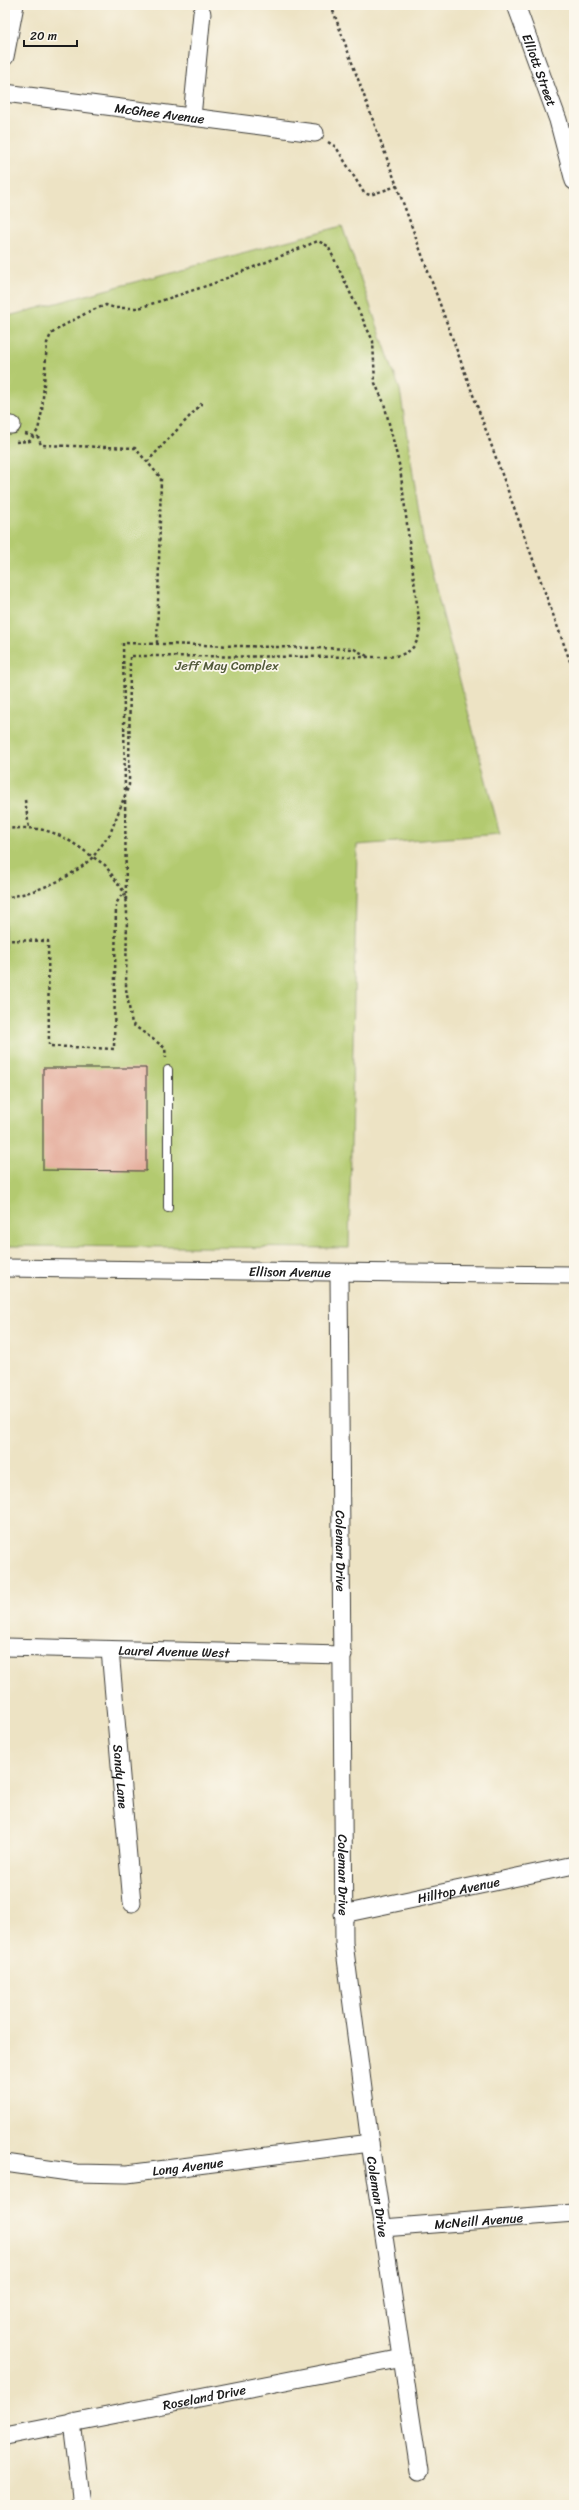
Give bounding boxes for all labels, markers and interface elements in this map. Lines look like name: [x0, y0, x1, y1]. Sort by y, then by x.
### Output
scale bar: [24, 22, 77, 48]
text: 20 m: [30, 25, 57, 47]
street label: Elliott Street: [516, 30, 564, 110]
street label: McGhee Avenue: [113, 96, 206, 130]
park label: Jeff May Complex: [174, 654, 279, 677]
street label: Ellison Avenue: [249, 1260, 332, 1284]
street label: Coleman Drive: [329, 1510, 353, 1592]
street label: Laurel Avenue West: [118, 1638, 231, 1664]
street label: Sandy Lane: [107, 1743, 135, 1810]
street label: Coleman Drive: [332, 1834, 355, 1916]
street label: Hilltop Avenue: [415, 1869, 502, 1909]
street label: Long Avenue: [151, 2150, 225, 2182]
street label: Coleman Drive: [361, 2155, 395, 2239]
street label: McNeill Avenue: [433, 2206, 524, 2235]
street label: Roseland Drive: [161, 2378, 248, 2416]

